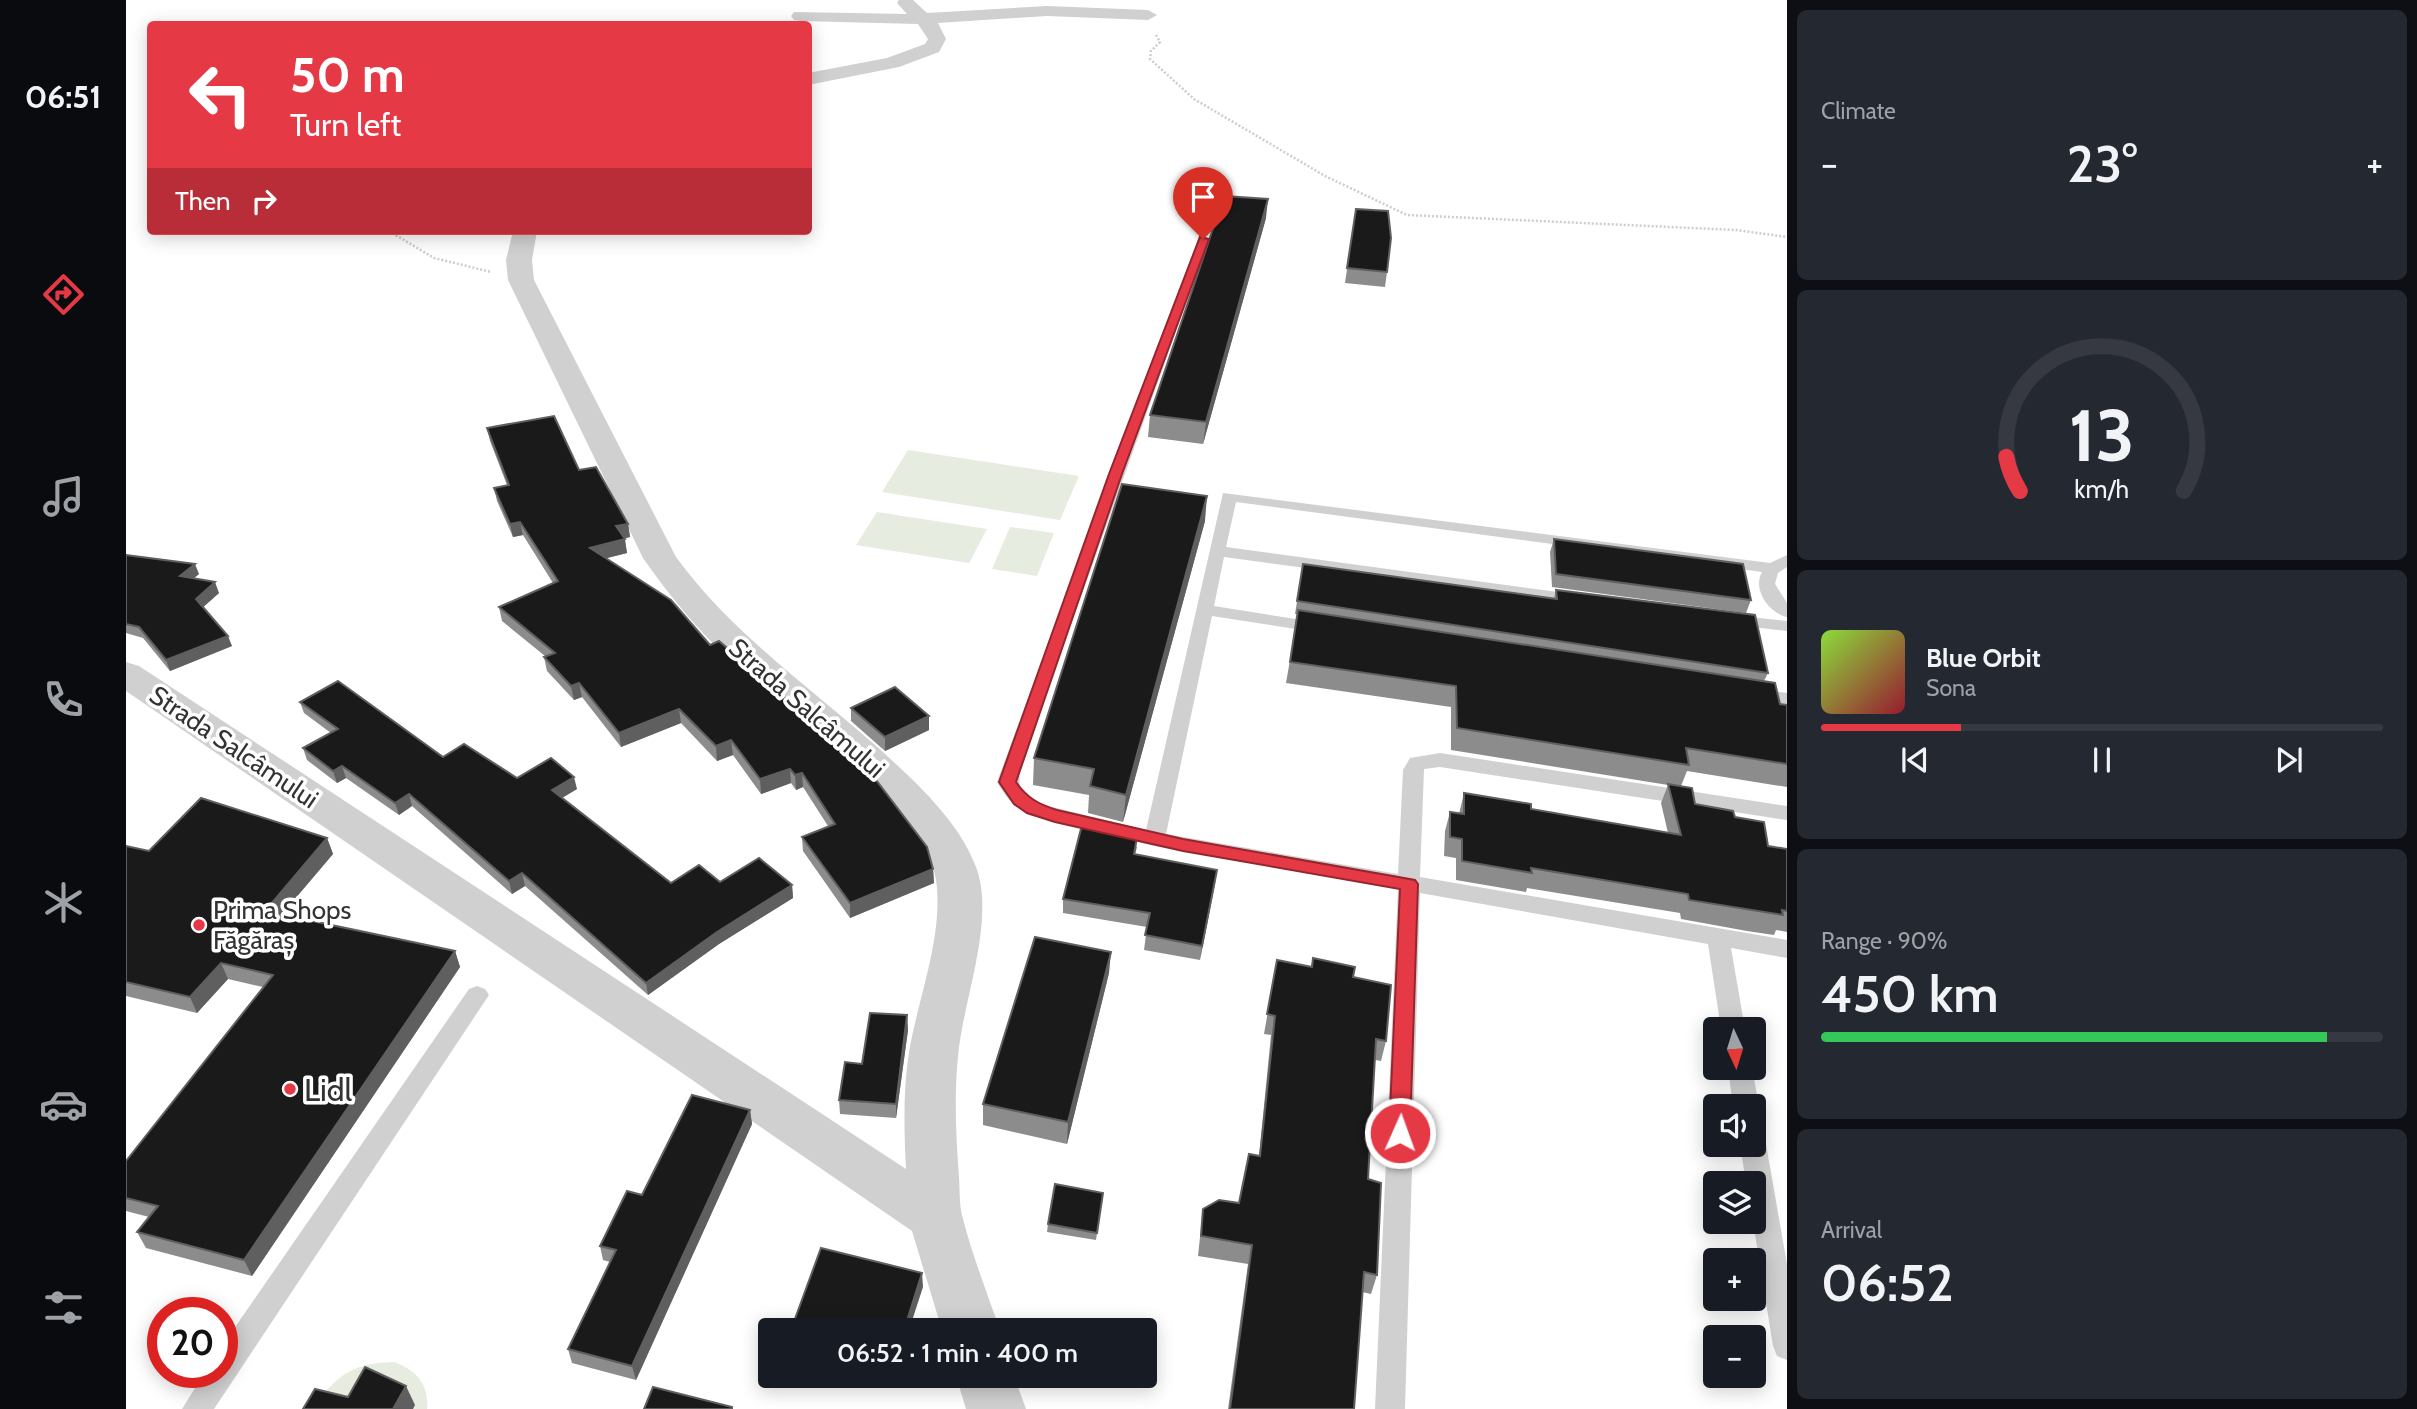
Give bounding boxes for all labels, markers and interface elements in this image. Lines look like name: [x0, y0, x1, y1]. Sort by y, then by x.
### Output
text: 50 m: [290, 45, 405, 104]
icon: left: [175, 49, 266, 140]
text: 06:51: [25, 77, 101, 116]
text: Climate: [1821, 97, 1896, 125]
text: Turn left: [290, 105, 401, 144]
text: 23°: [2067, 132, 2137, 195]
text: −: [1821, 140, 1838, 187]
text: +: [2366, 140, 2383, 187]
pin: [1173, 167, 1233, 239]
icon: arrive: [1184, 178, 1222, 216]
icon: right: [245, 182, 283, 220]
text: Then: [175, 185, 231, 217]
icon: directions: [39, 270, 88, 319]
text: 13: [2069, 391, 2135, 479]
icon: music: [39, 472, 88, 521]
text: km/h: [2075, 473, 2129, 503]
street label: Strada Salcâmului: [722, 631, 892, 785]
text: Blue Orbit: [1926, 642, 2041, 674]
text: Sona: [1926, 674, 1976, 702]
icon: phone: [39, 675, 88, 724]
street label: Strada Salcâmului: [144, 679, 324, 815]
icon: previous: [1896, 741, 1934, 779]
icon: pause: [2083, 741, 2121, 779]
icon: next: [2270, 741, 2308, 779]
icon: climate: [39, 878, 88, 927]
place label: Prima Shops Făgăraș: [213, 894, 351, 957]
marker: Prima Shops Făgăraș: [191, 917, 207, 933]
text: Range · 90%: [1821, 927, 1948, 955]
text: 450 km: [1821, 962, 1999, 1025]
north arrow: [1703, 1017, 1766, 1080]
map controls: [1703, 1017, 1766, 1388]
place label: Lidl: [304, 1070, 353, 1109]
icon: car: [39, 1080, 88, 1129]
marker: Lidl: [282, 1081, 298, 1097]
button: sound: [1703, 1094, 1766, 1157]
position arrow: [1363, 1096, 1437, 1170]
button: layers: [1703, 1171, 1766, 1234]
text: Arrival: [1821, 1216, 1882, 1244]
button: +: [1703, 1248, 1766, 1311]
text: 06:52: [1821, 1251, 1954, 1314]
icon: filters: [39, 1283, 88, 1332]
speed limit sign: 20: [147, 1297, 238, 1388]
button: −: [1703, 1325, 1766, 1388]
text: 06:52 · 1 min · 400 m: [837, 1337, 1078, 1369]

